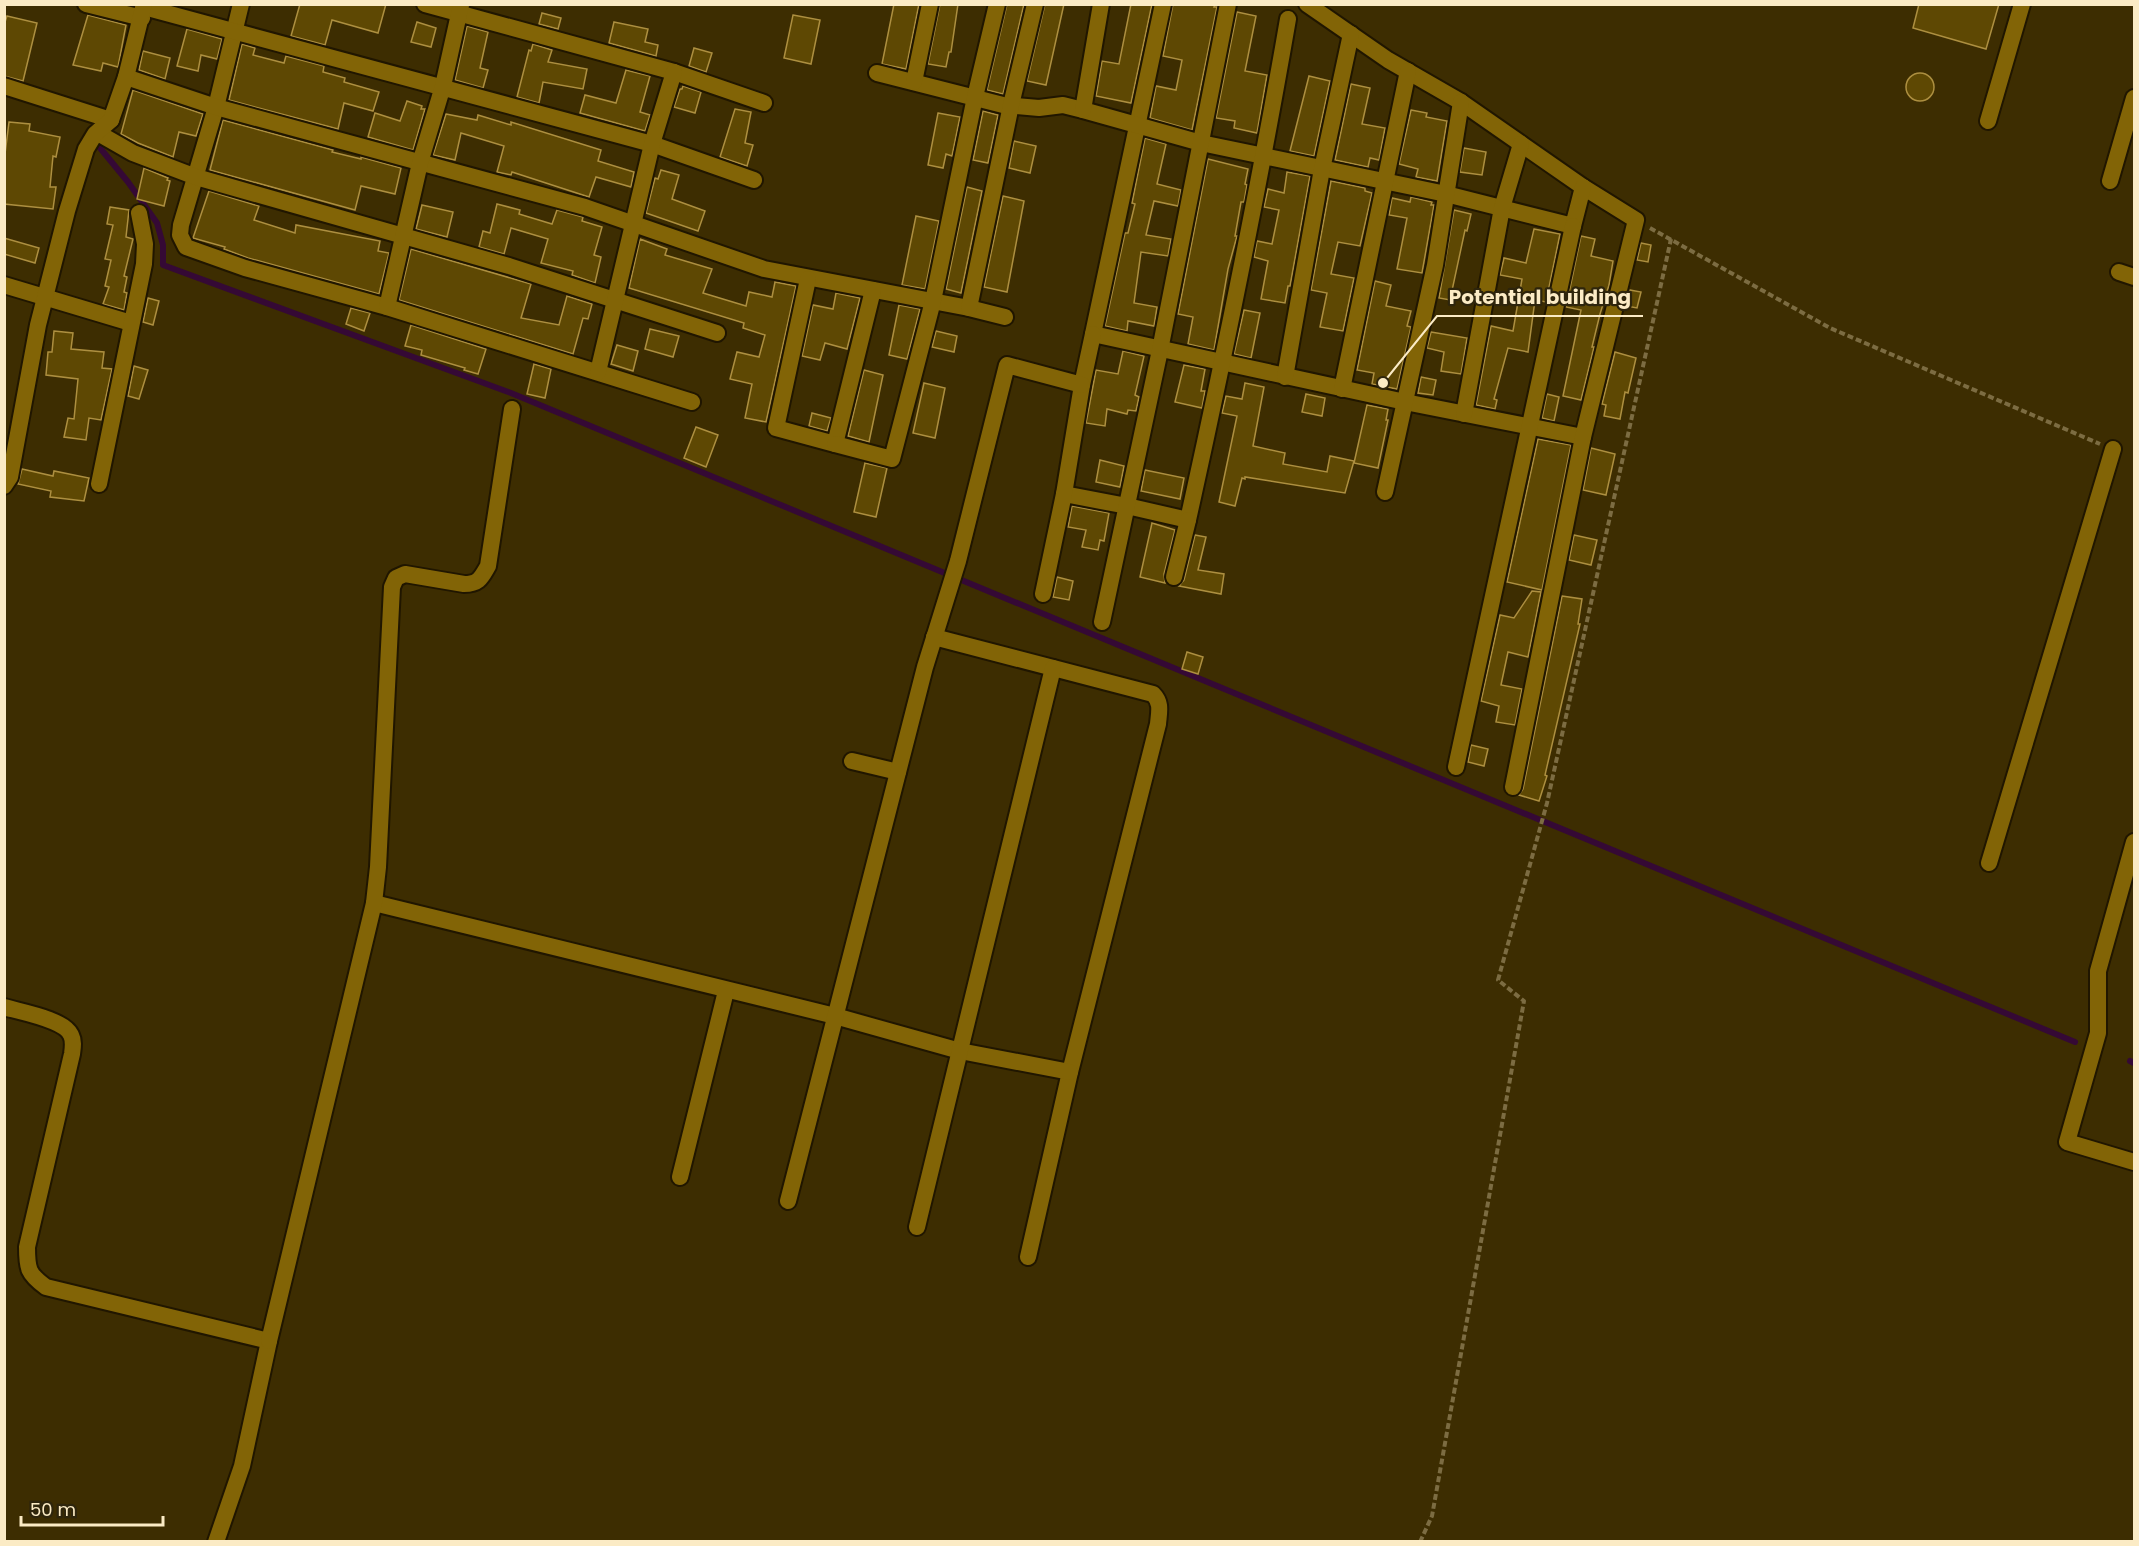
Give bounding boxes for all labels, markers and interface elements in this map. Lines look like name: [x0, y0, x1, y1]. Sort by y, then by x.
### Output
callout: Potential building: [1437, 278, 1643, 316]
text: Potential building: [1449, 283, 1631, 311]
scale bar: [21, 1489, 164, 1527]
text: 50 m: [30, 1497, 76, 1522]

